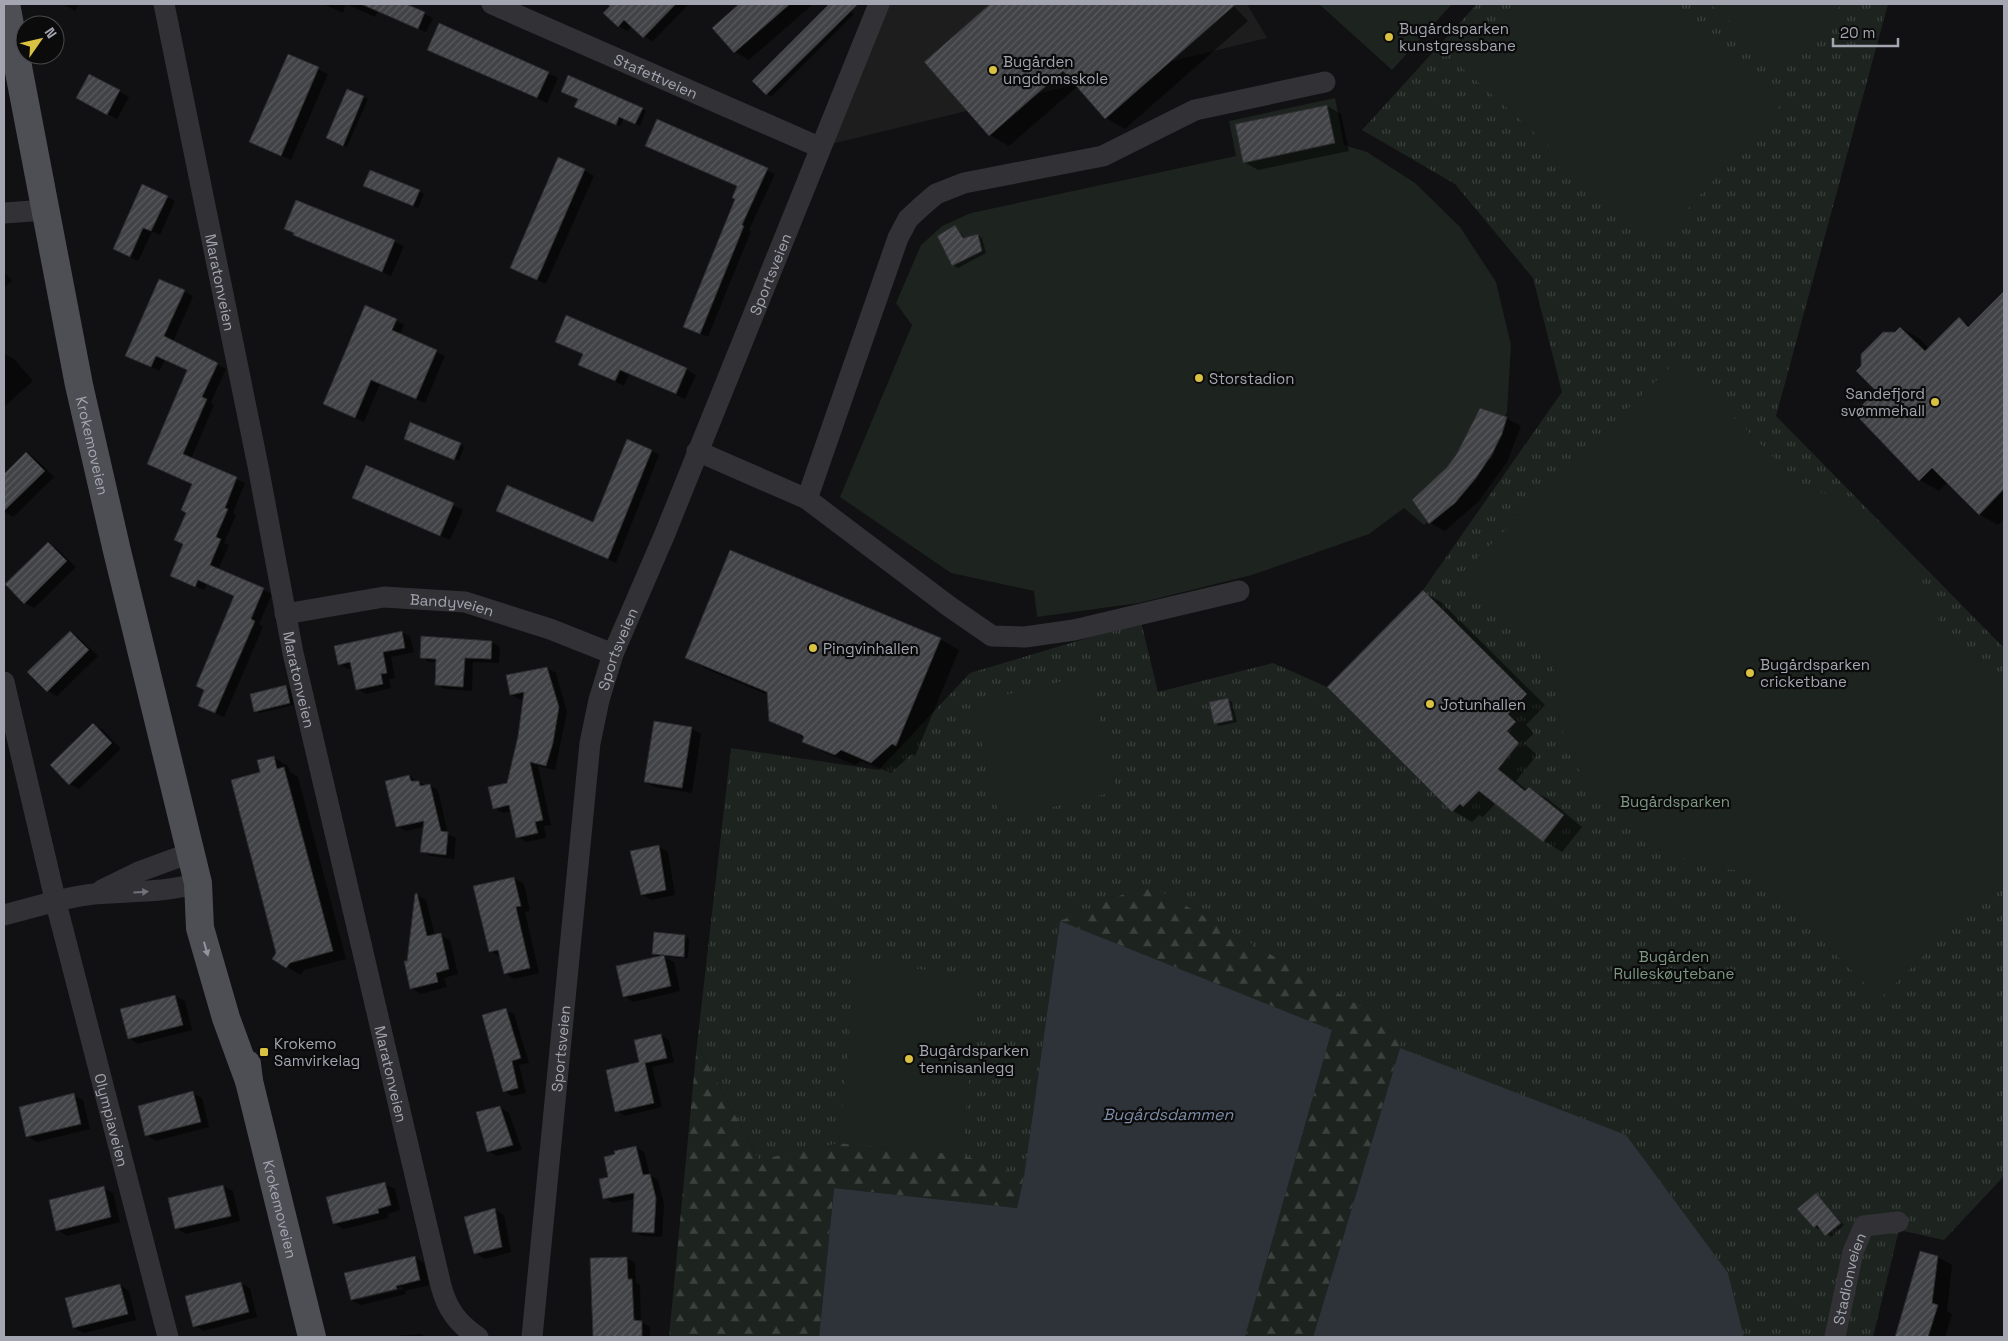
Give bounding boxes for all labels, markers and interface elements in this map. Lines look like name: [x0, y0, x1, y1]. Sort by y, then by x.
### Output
north arrow: [15, 15, 65, 65]
scale bar: [1833, 15, 1898, 47]
place label: Bugårdsparken kunstgressbane: [1399, 19, 1516, 55]
text: 20 m: [1840, 23, 1875, 42]
text: N: [41, 24, 61, 42]
marker: Bugårdsparken kunstgressbane: [1383, 31, 1395, 43]
street label: Stafettveien: [611, 49, 701, 102]
place label: Bugården ungdomsskole: [1003, 52, 1108, 88]
marker: Bugården ungdomsskole: [987, 64, 999, 76]
street label: Sportsveien: [745, 230, 795, 318]
street label: Maratonveien: [201, 232, 240, 332]
place label: Storstadion: [1209, 369, 1294, 388]
marker: Storstadion: [1193, 372, 1205, 384]
place label: Sandefjord svømmehall: [1840, 384, 1925, 420]
street label: Krokemoveien: [72, 394, 113, 497]
marker: Sandefjord svømmehall: [1929, 396, 1941, 408]
street label: Bandyveien: [409, 589, 496, 620]
street label: Sportsveien: [593, 605, 641, 692]
street label: Maratonveien: [280, 630, 320, 730]
place label: Pingvinhallen: [823, 639, 919, 658]
marker: Pingvinhallen: [807, 642, 819, 654]
place label: Bugårdsparken cricketbane: [1760, 655, 1870, 691]
marker: Bugårdsparken cricketbane: [1744, 667, 1756, 679]
place label: Jotunhallen: [1440, 695, 1526, 714]
marker: Jotunhallen: [1424, 698, 1436, 710]
park label: Bugårdsparken: [1620, 792, 1730, 811]
one-way arrow: [134, 888, 150, 896]
one-way arrow: [202, 941, 210, 956]
park label: Bugården Rulleskøytebane: [1614, 947, 1735, 983]
street label: Sportsveien: [547, 1004, 574, 1092]
street label: Maratonveien: [371, 1024, 412, 1124]
place label: Krokemo Samvirkelag: [274, 1034, 360, 1070]
place label: Bugårdsparken tennisanlegg: [919, 1041, 1029, 1077]
marker: Krokemo Samvirkelag: [258, 1046, 270, 1058]
marker: Bugårdsparken tennisanlegg: [903, 1053, 915, 1065]
street label: Olympiaveien: [91, 1071, 133, 1169]
water label: Bugårdsdammen: [1103, 1104, 1235, 1125]
street label: Krokemoveien: [259, 1158, 302, 1260]
street label: Stadionveien: [1828, 1230, 1870, 1327]

